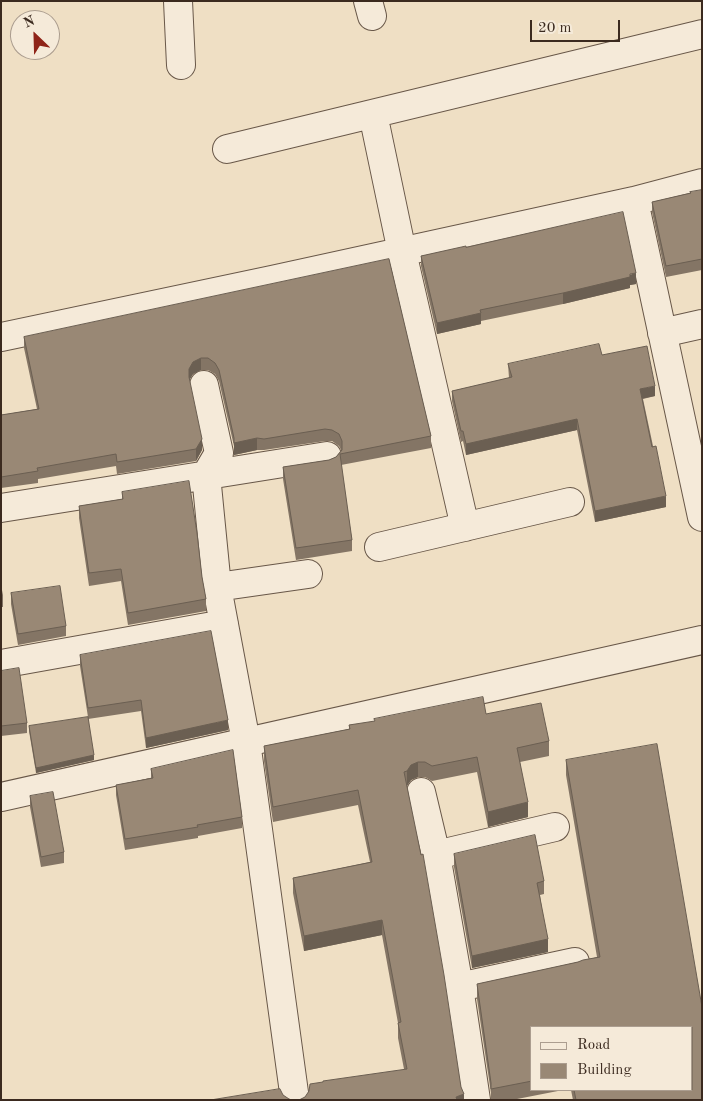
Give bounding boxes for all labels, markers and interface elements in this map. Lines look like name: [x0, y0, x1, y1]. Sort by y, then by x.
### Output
north arrow: [10, 10, 60, 60]
scale bar: [533, 10, 623, 42]
text: N: [22, 14, 37, 31]
text: 20 m: [538, 21, 572, 36]
legend: [530, 1026, 693, 1091]
text: Road: [577, 1038, 610, 1053]
text: Building: [577, 1063, 632, 1078]

